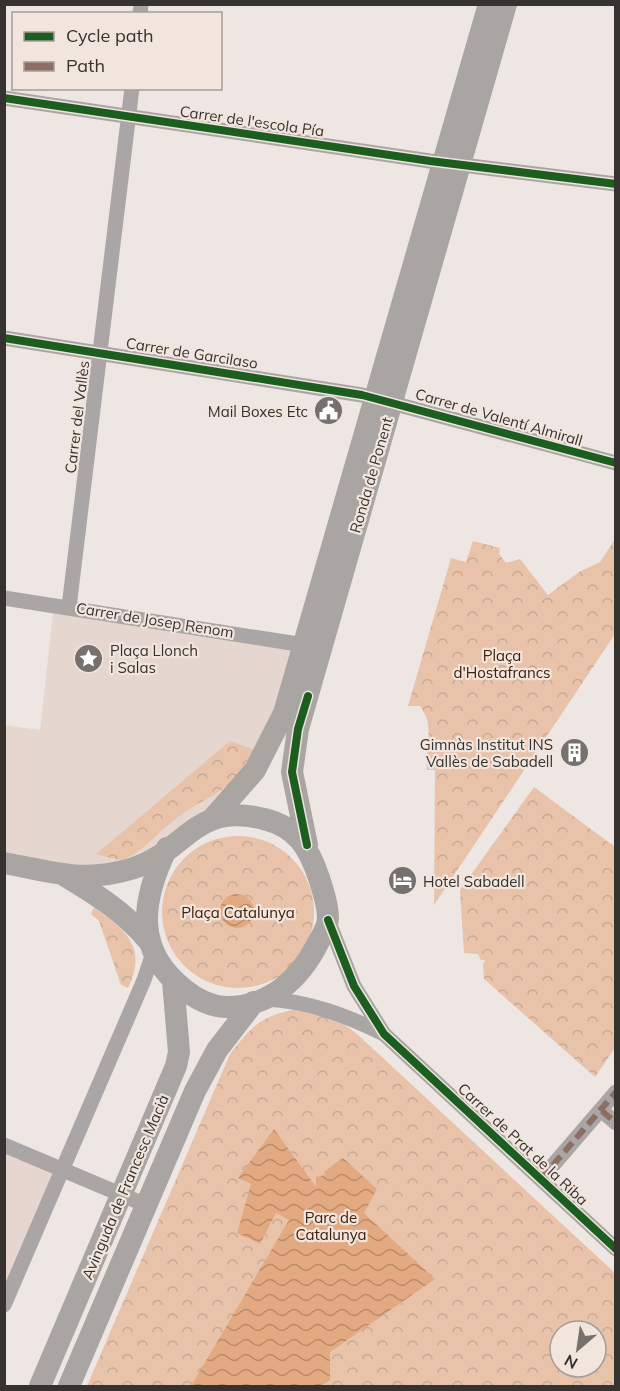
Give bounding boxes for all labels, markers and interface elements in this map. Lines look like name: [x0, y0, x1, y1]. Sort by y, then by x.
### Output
legend: [12, 12, 222, 90]
text: Cycle path: [66, 24, 153, 47]
text: Path: [66, 54, 105, 77]
street label: Carrer de l'escola Pía: [179, 101, 325, 141]
street label: Carrer de Garcilaso: [125, 333, 259, 373]
street label: Carrer del Vallès: [61, 360, 93, 474]
street label: Carrer de Valentí Almirall: [413, 384, 585, 450]
public building icon: Mail Boxes Etc: [313, 395, 345, 427]
place label: Mail Boxes Etc: [208, 402, 308, 421]
street label: Ronda de Ponent: [345, 415, 397, 535]
street label: Carrer de Josep Renom: [75, 598, 235, 642]
place label: Plaça Llonch i Salas: [110, 641, 198, 677]
place icon: Plaça Llonch i Salas: [73, 643, 105, 675]
park label: Plaça d'Hostafrancs: [453, 646, 551, 682]
place label: Gimnàs Institut INS Vallès de Sabadell: [420, 735, 553, 771]
building icon: Gimnàs Institut INS Vallès de Sabadell: [558, 737, 590, 769]
hotel icon: Hotel Sabadell: [386, 865, 418, 897]
place label: Hotel Sabadell: [423, 872, 524, 891]
park label: Plaça Catalunya: [181, 903, 295, 922]
street label: Carrer de Prat de la Riba: [454, 1079, 592, 1209]
street label: Avinguda de Francesc Macià: [77, 1092, 173, 1282]
park label: Parc de Catalunya: [295, 1208, 367, 1244]
north arrow: [548, 1319, 608, 1379]
text: N: [561, 1350, 581, 1374]

